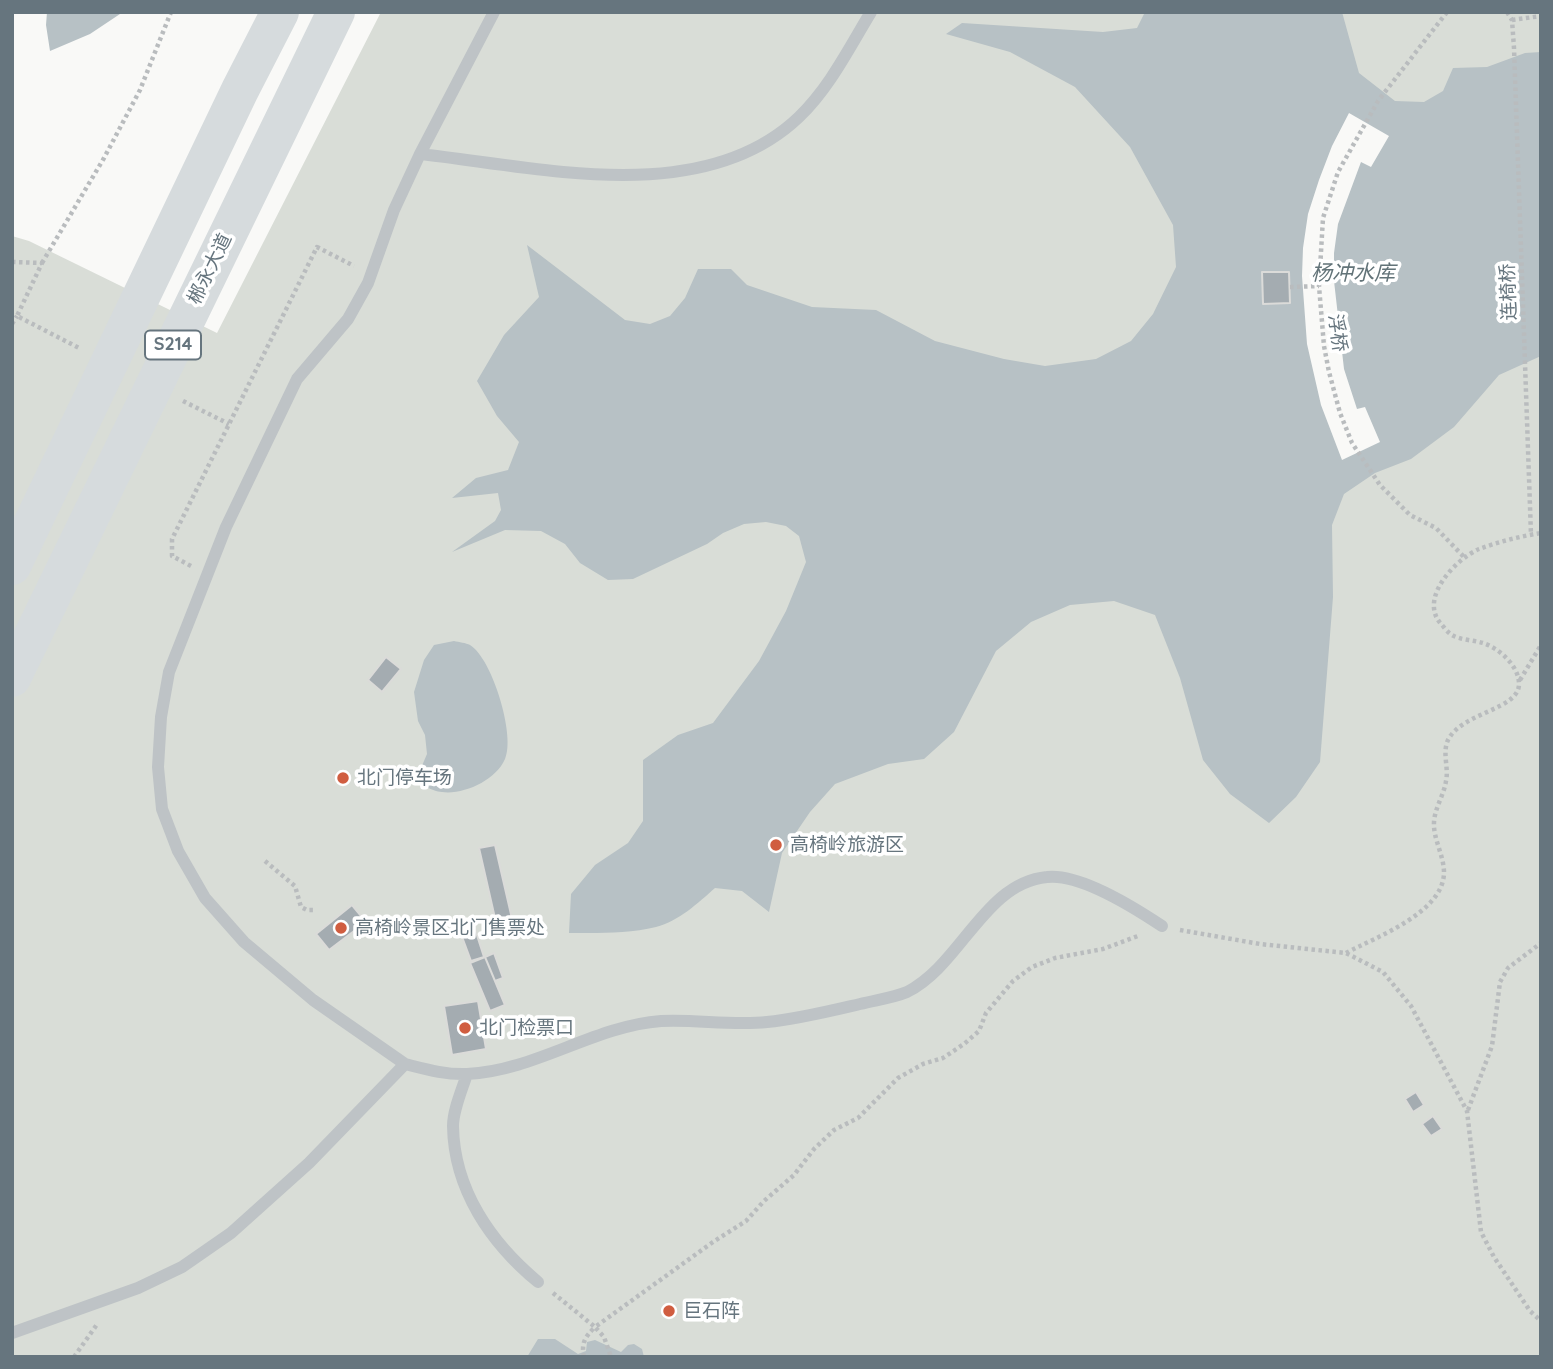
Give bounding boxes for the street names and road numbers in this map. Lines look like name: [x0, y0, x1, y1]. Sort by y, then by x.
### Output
street label: 郴永大道: [183, 230, 237, 308]
street label: 连椅桥: [1497, 263, 1521, 321]
street label: 浮桥: [1323, 313, 1351, 353]
road number: S214: [145, 330, 201, 360]

